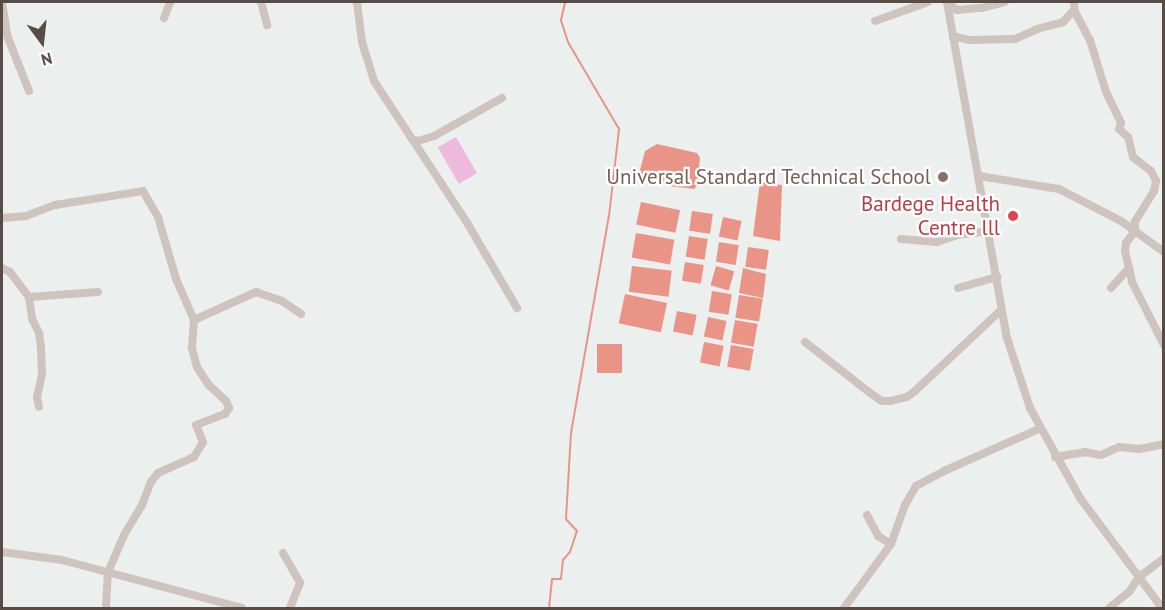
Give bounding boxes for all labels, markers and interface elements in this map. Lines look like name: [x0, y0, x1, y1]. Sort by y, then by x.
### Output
north arrow: [12, 12, 72, 72]
text: N: [39, 48, 54, 70]
place label: Universal Standard Technical School: [606, 164, 931, 190]
marker: Universal Standard Technical School: [936, 170, 950, 184]
place label: Bardege Health Centre lll: [861, 191, 1000, 241]
marker: Bardege Health Centre lll: [1004, 207, 1022, 225]

